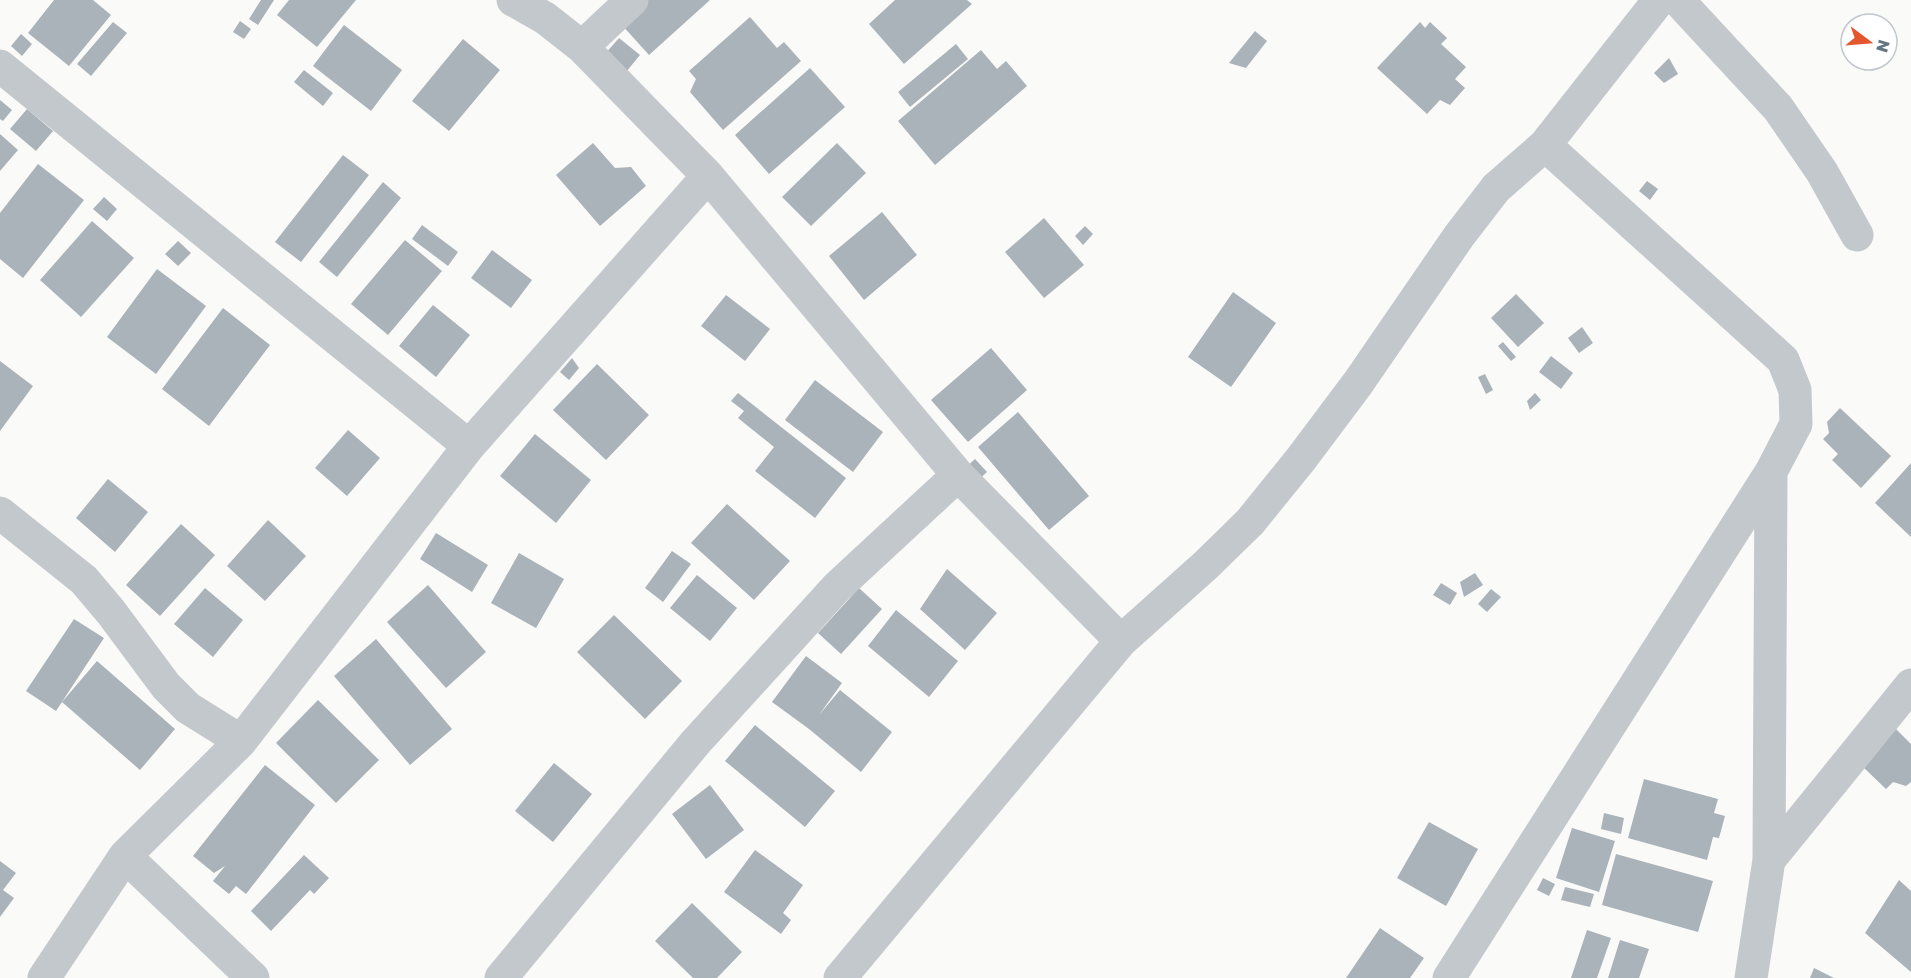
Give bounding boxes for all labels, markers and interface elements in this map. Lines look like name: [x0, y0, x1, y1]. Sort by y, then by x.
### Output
north arrow: [1839, 12, 1899, 72]
text: N: [1872, 38, 1895, 55]

